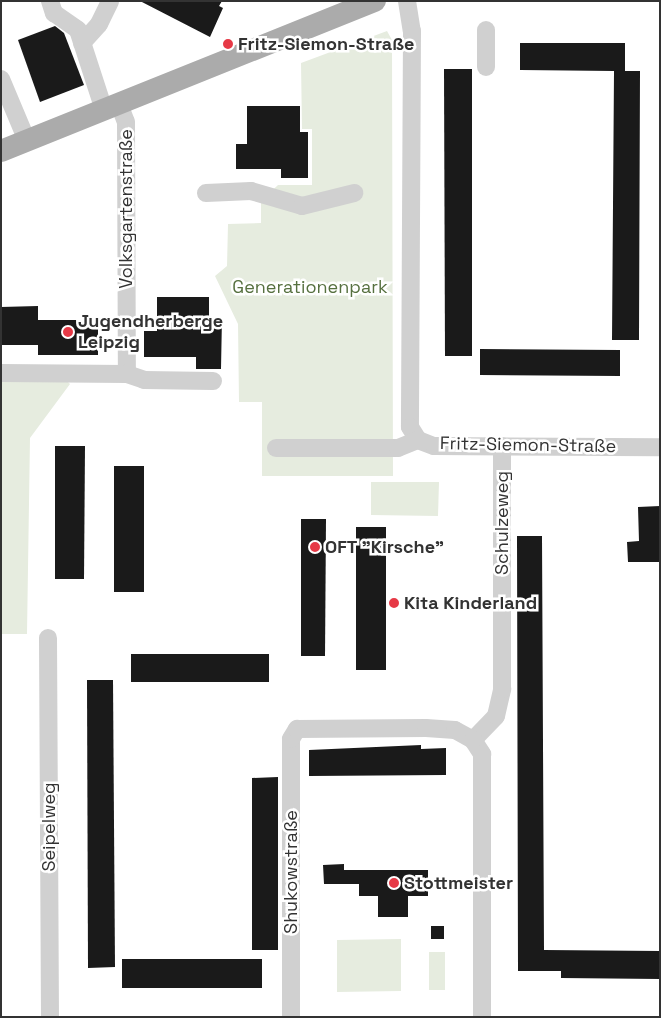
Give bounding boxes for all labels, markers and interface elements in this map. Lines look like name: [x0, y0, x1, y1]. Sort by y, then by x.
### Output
place label: Fritz-Siemon-Straße: [238, 33, 414, 55]
marker: Fritz-Siemon-Straße: [222, 38, 234, 50]
street label: Volksgartenstraße: [115, 129, 137, 289]
park label: Generationenpark: [232, 276, 388, 298]
place label: Jugendherberge Leipzig: [78, 311, 223, 354]
marker: Jugendherberge Leipzig: [62, 326, 74, 338]
street label: Fritz-Siemon-Straße: [440, 433, 616, 457]
street label: Schulzeweg: [491, 471, 513, 575]
place label: OFT "Kirsche": [325, 536, 444, 558]
marker: OFT "Kirsche": [309, 541, 321, 553]
place label: Kita Kinderland: [404, 592, 537, 614]
marker: Kita Kinderland: [388, 597, 400, 609]
street label: Seipelweg: [38, 782, 60, 872]
street label: Shukowstraße: [280, 810, 302, 934]
place label: Stottmeister: [404, 872, 513, 894]
marker: Stottmeister: [388, 877, 400, 889]

